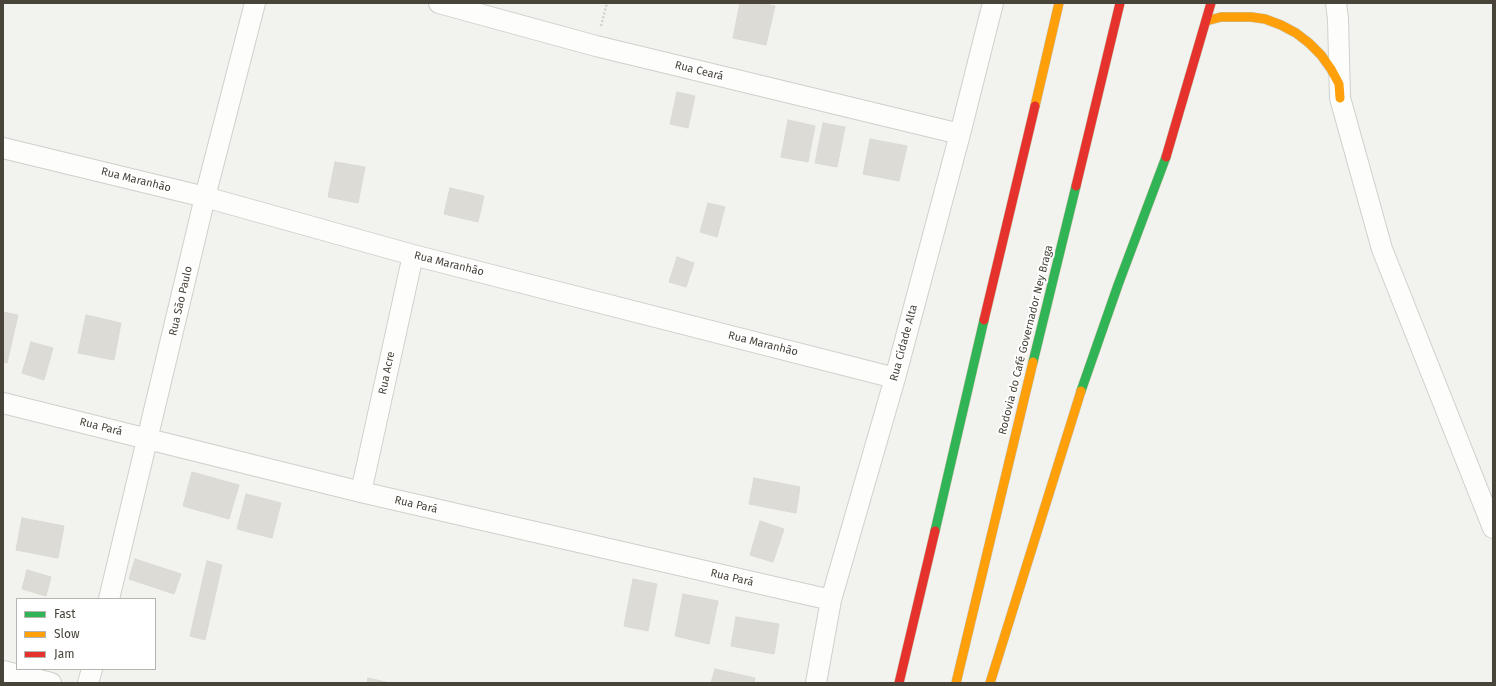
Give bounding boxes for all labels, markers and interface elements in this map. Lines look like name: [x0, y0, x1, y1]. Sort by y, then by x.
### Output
street label: Rua Ceará: [673, 59, 725, 83]
street label: Rua Maranhão: [100, 165, 172, 195]
street label: Rodovia do Café Governador Ney Braga: [996, 244, 1056, 436]
street label: Rua Maranhão: [413, 249, 485, 279]
street label: Rua São Paulo: [167, 265, 195, 337]
street label: Rua Cidade Alta: [887, 303, 921, 383]
street label: Rua Maranhão: [727, 329, 799, 359]
street label: Rua Acre: [376, 350, 398, 396]
street label: Rua Pará: [78, 415, 124, 439]
street label: Rua Pará: [393, 494, 439, 516]
street label: Rua Pará: [709, 567, 755, 589]
legend: [16, 598, 156, 670]
text: Fast: [54, 607, 76, 621]
text: Slow: [54, 627, 80, 641]
text: Jam: [54, 647, 74, 661]

